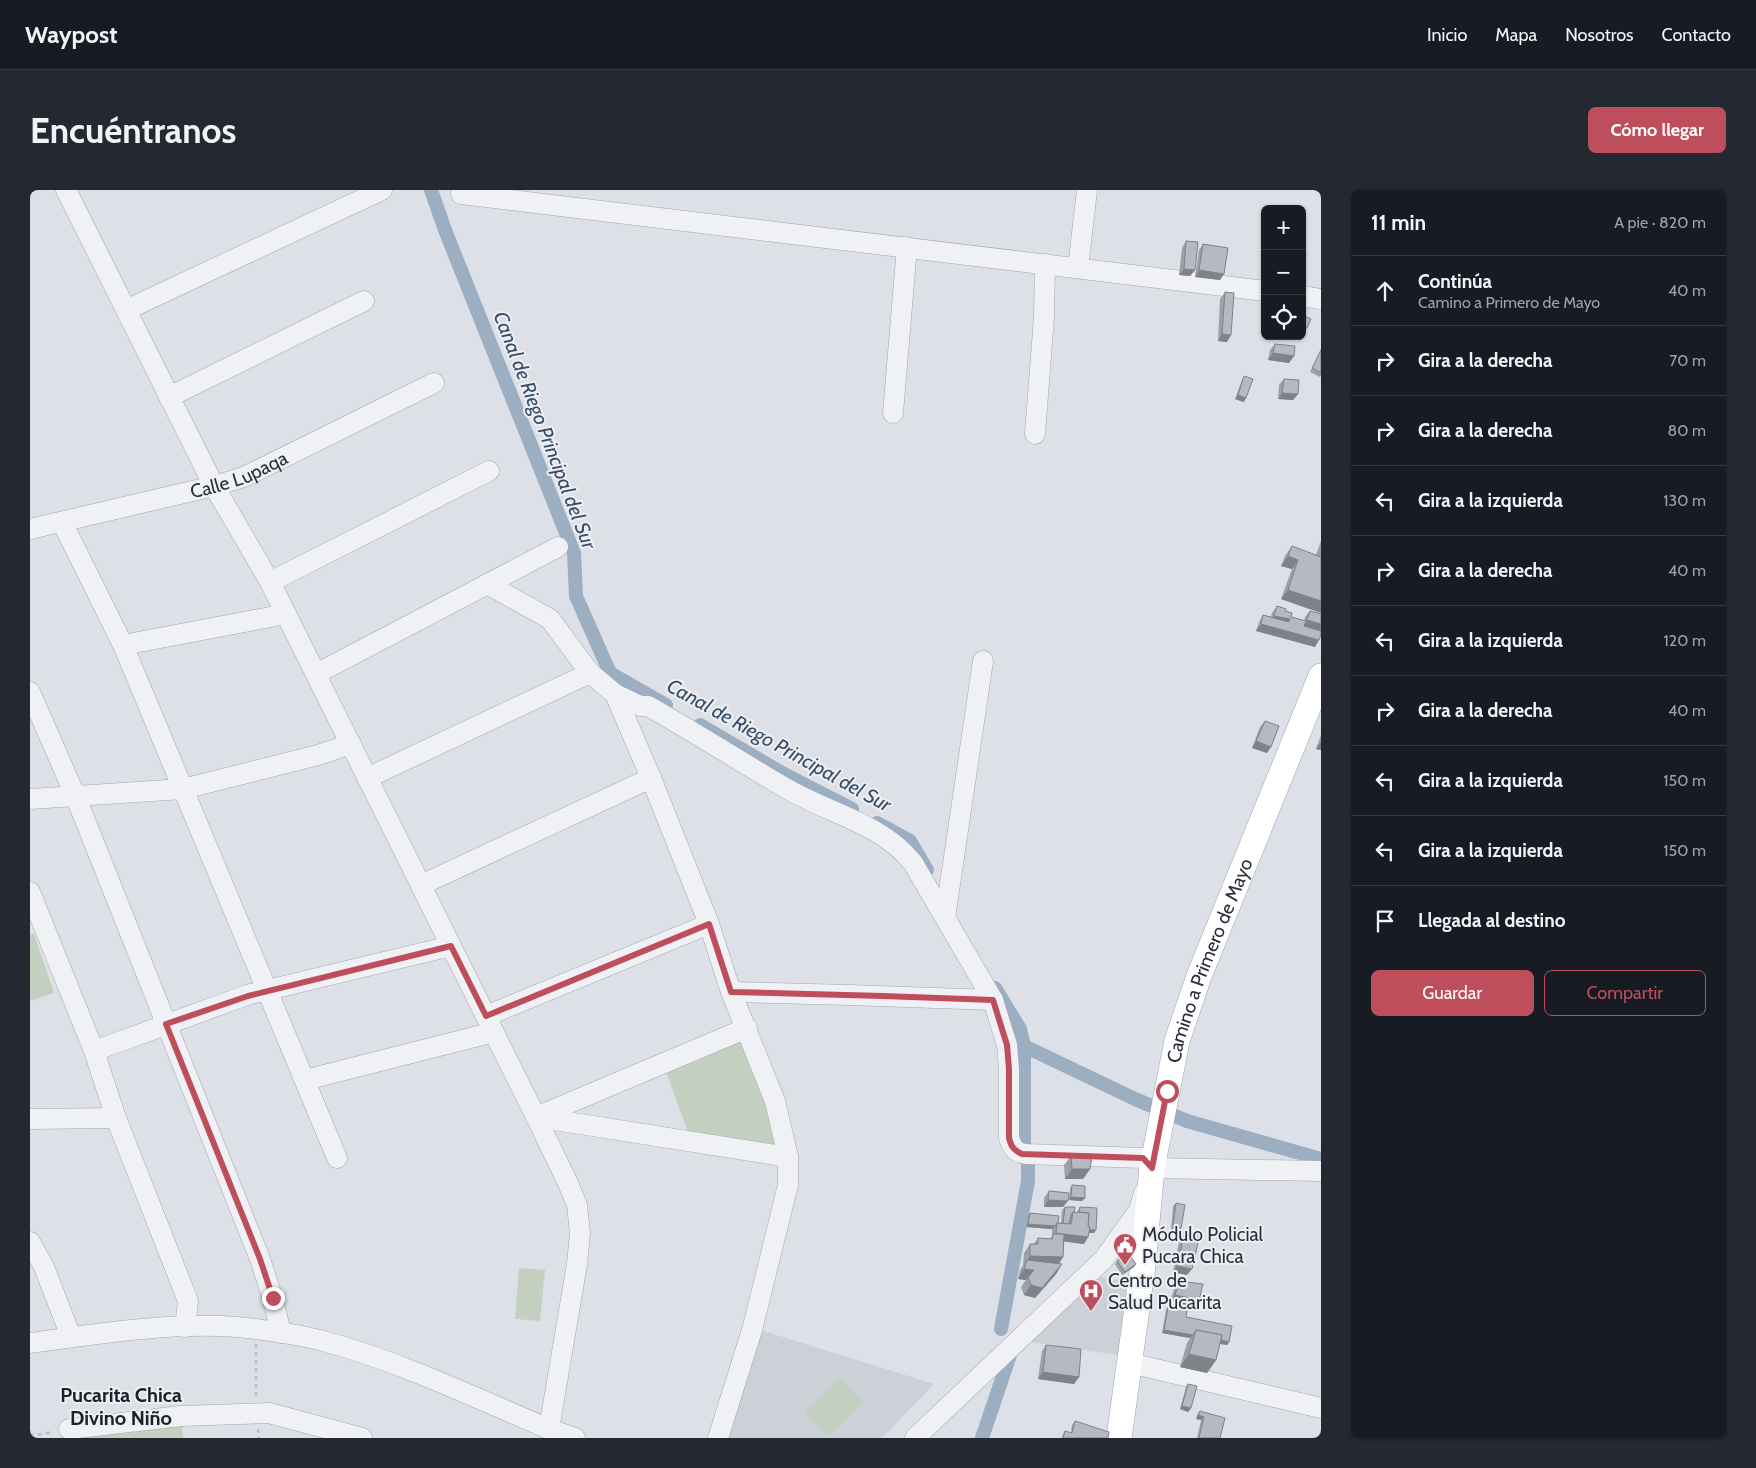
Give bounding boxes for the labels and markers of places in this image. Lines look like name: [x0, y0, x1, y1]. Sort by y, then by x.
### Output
place label: Módulo Policial Pucara Chica: [1142, 1223, 1264, 1268]
public building icon: Módulo Policial Pucara Chica: [1112, 1232, 1138, 1266]
place label: Centro de Salud Pucarita: [1108, 1269, 1222, 1314]
hospital icon: Centro de Salud Pucarita: [1078, 1278, 1104, 1312]

